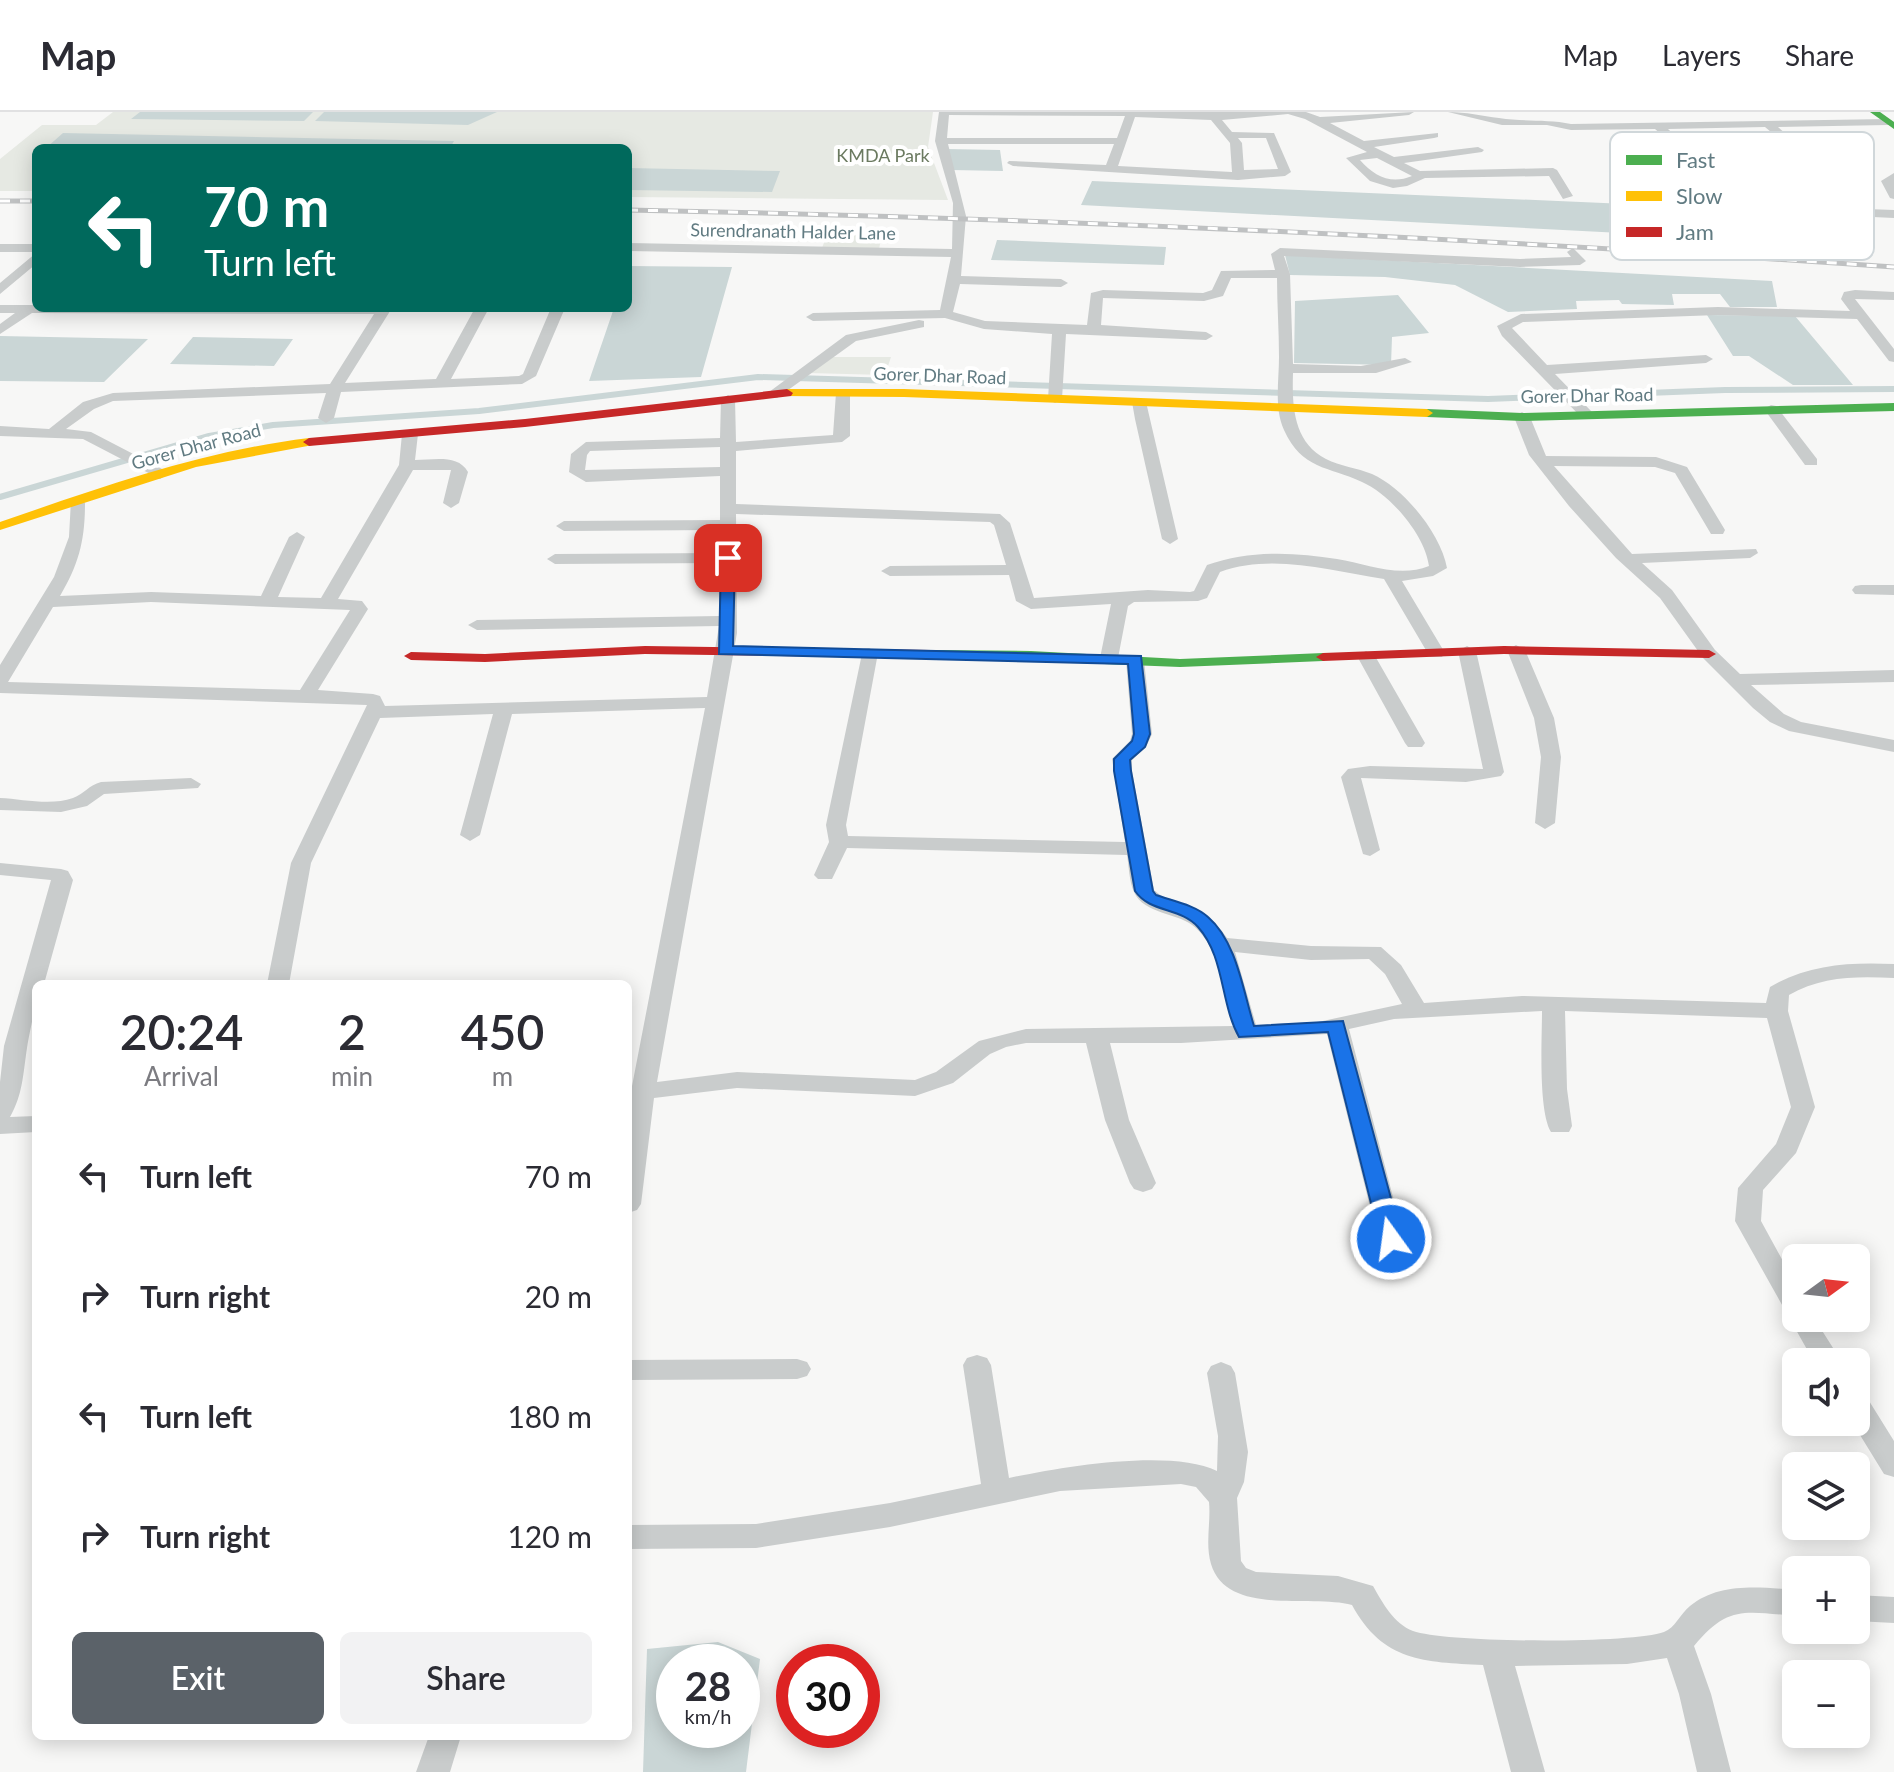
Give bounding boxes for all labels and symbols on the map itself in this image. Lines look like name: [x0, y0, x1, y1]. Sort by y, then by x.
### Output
legend: [1610, 132, 1874, 260]
park label: KMDA Park: [836, 144, 931, 166]
text: Fast: [1676, 146, 1715, 173]
text: Slow: [1676, 182, 1723, 209]
street label: Surendranath Halder Lane: [690, 218, 896, 244]
text: Jam: [1676, 218, 1714, 245]
street label: Gorer Dhar Road: [873, 362, 1007, 388]
street label: Gorer Dhar Road: [1520, 383, 1654, 407]
street label: Gorer Dhar Road: [129, 418, 263, 474]
pin: [694, 524, 762, 592]
position arrow: [1349, 1197, 1433, 1281]
north arrow: [1782, 1244, 1870, 1332]
speed limit sign: 30: [776, 1644, 880, 1748]

